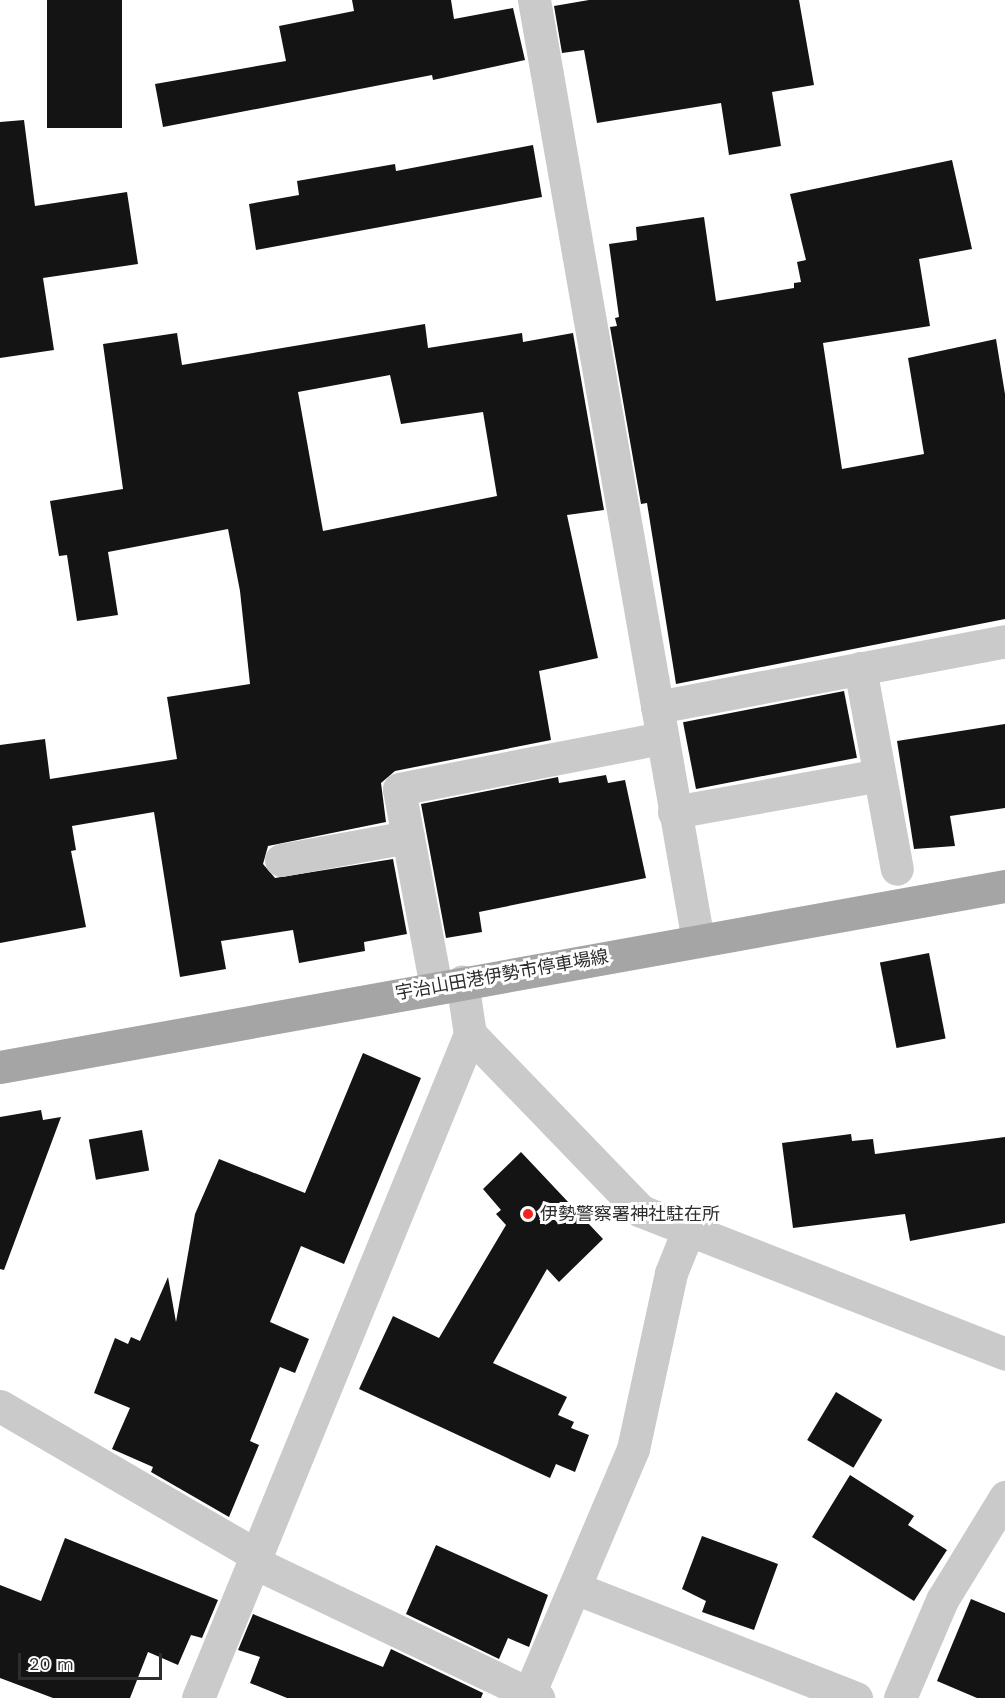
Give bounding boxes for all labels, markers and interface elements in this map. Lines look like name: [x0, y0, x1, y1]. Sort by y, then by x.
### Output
street label: 宇治山田港伊勢市停車場線: [394, 946, 610, 1004]
place label: 伊勢警察署神社駐在所: [540, 1203, 720, 1225]
marker: 伊勢警察署神社駐在所: [521, 1207, 535, 1221]
scale bar: [21, 1641, 165, 1679]
text: 20 m: [29, 1653, 74, 1674]

